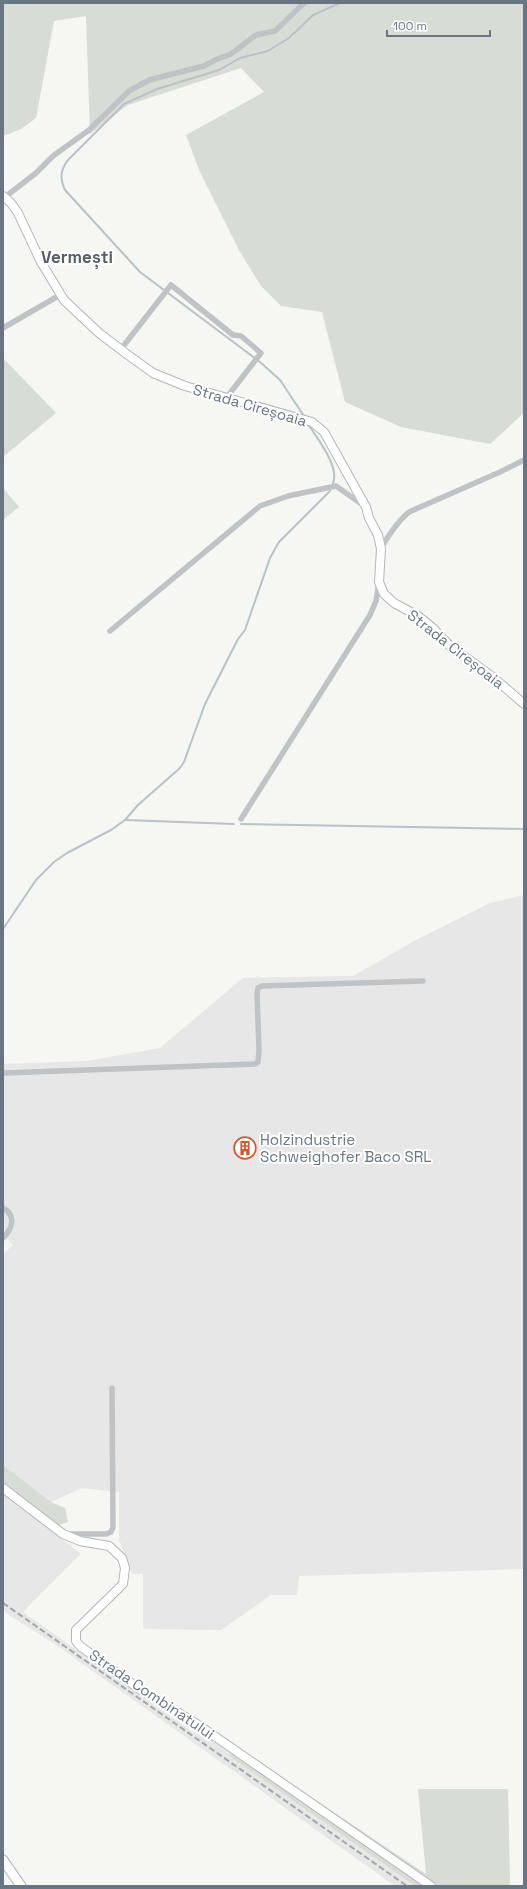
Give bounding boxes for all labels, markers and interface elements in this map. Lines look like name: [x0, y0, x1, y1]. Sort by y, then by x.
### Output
scale bar: [387, 12, 490, 38]
text: 100 m: [393, 18, 427, 34]
district label: Vermești: [41, 246, 113, 270]
street label: Strada Cireșoaia: [191, 380, 310, 430]
street label: Strada Cireșoaia: [404, 605, 509, 693]
place label: Holzindustrie Schweighofer Baco SRL: [260, 1130, 431, 1166]
building icon: Holzindustrie Schweighofer Baco SRL: [232, 1135, 258, 1161]
street label: Strada Combinatului: [86, 1645, 218, 1743]

